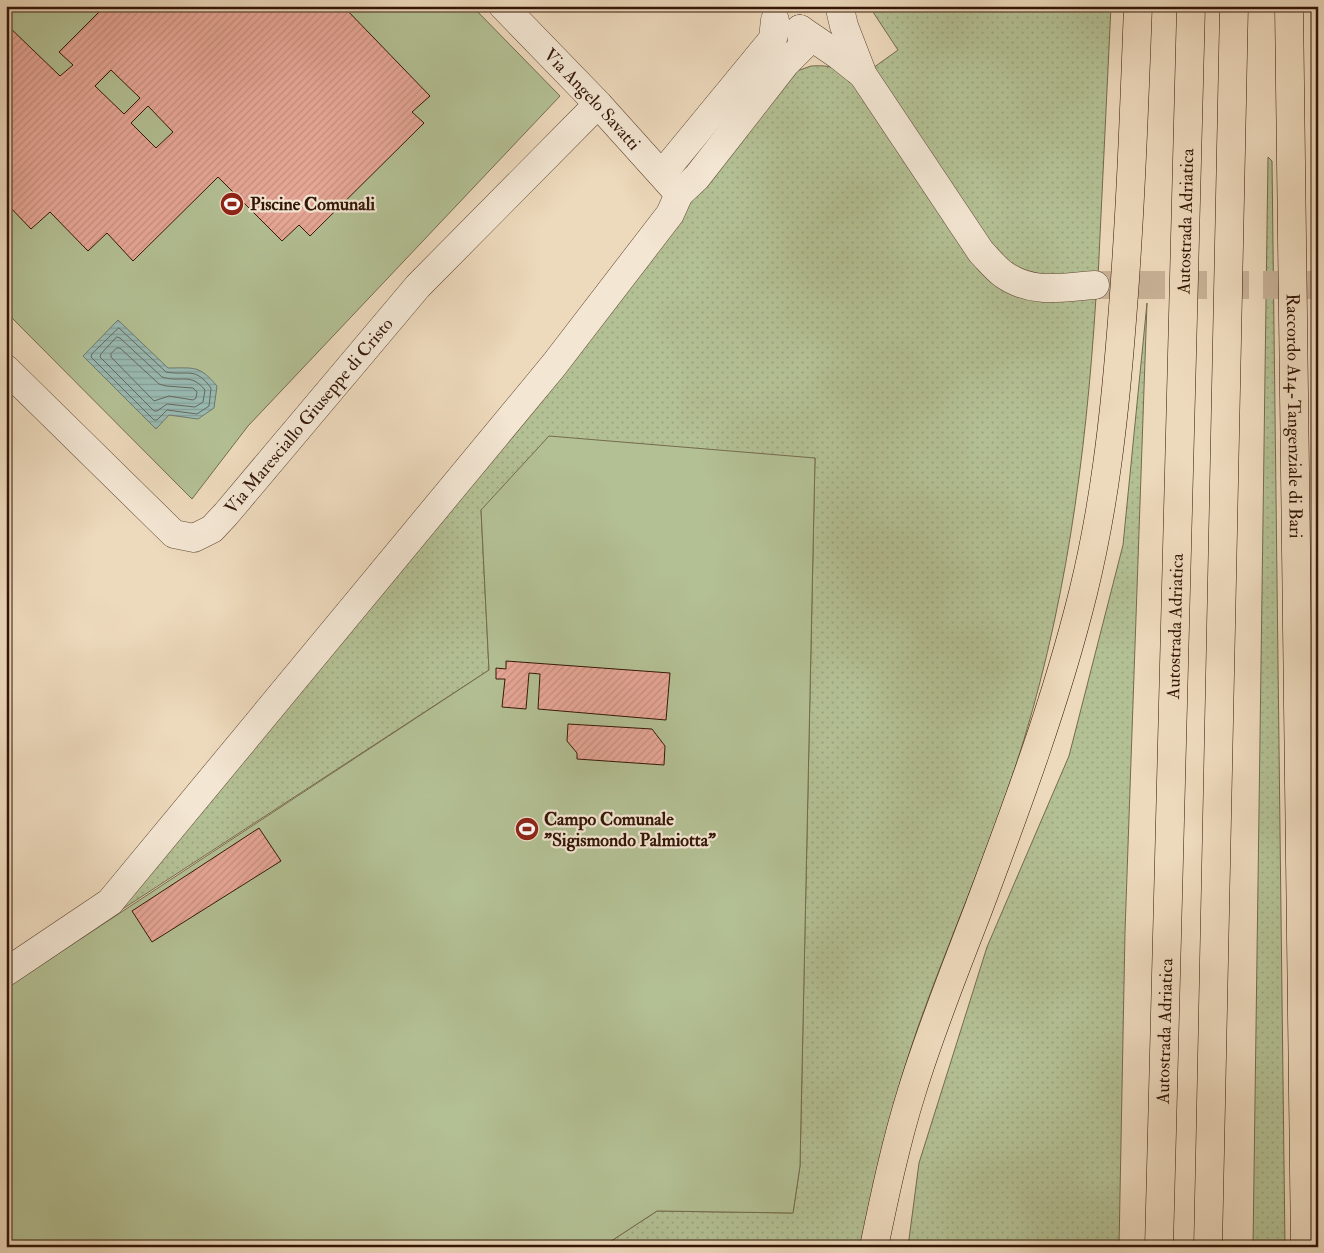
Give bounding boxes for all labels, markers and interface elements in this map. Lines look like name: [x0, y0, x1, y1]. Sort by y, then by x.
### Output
street label: Via Angelo Savatti: [539, 43, 646, 155]
street label: Autostrada Adriatica: [1172, 148, 1199, 295]
sports icon: Piscine Comunali: [219, 191, 245, 217]
place label: Piscine Comunali: [250, 193, 375, 216]
street label: Raccordo A14-Tangenziale di Bari: [1281, 293, 1307, 539]
street label: Via Maresciallo Giuseppe di Cristo: [219, 312, 398, 519]
street label: Autostrada Adriatica: [1162, 552, 1188, 700]
place label: Campo Comunale "Sigismondo Palmiotta": [544, 808, 716, 852]
sports icon: Campo Comunale "Sigismondo Palmiotta": [514, 816, 540, 842]
street label: Autostrada Adriatica: [1151, 957, 1178, 1105]

